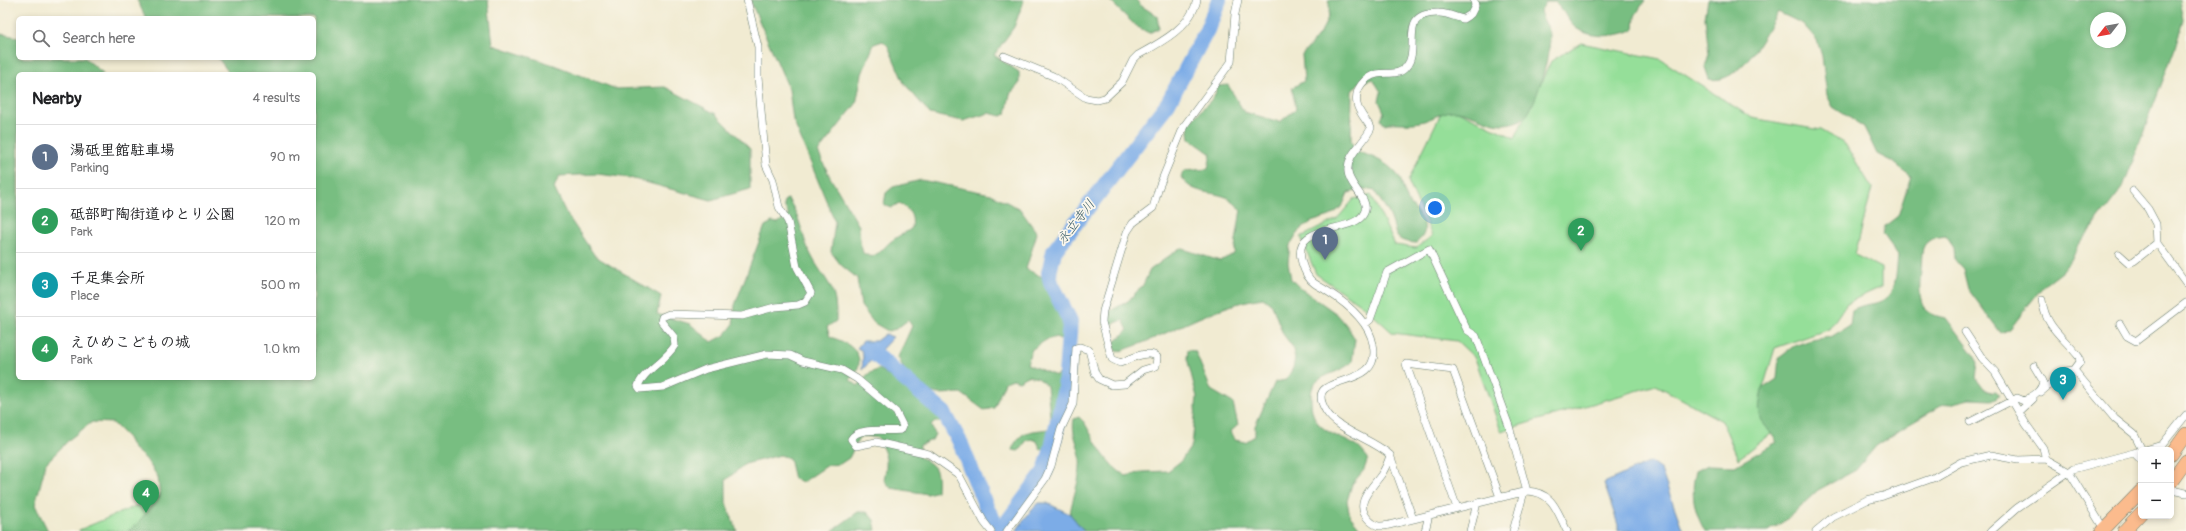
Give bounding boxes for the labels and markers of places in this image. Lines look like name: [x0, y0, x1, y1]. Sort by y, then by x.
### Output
pin: 2: [1568, 218, 1594, 251]
pin: 1: [1312, 227, 1338, 260]
pin: 3: [2050, 367, 2076, 400]
pin: 4: [133, 480, 159, 513]

